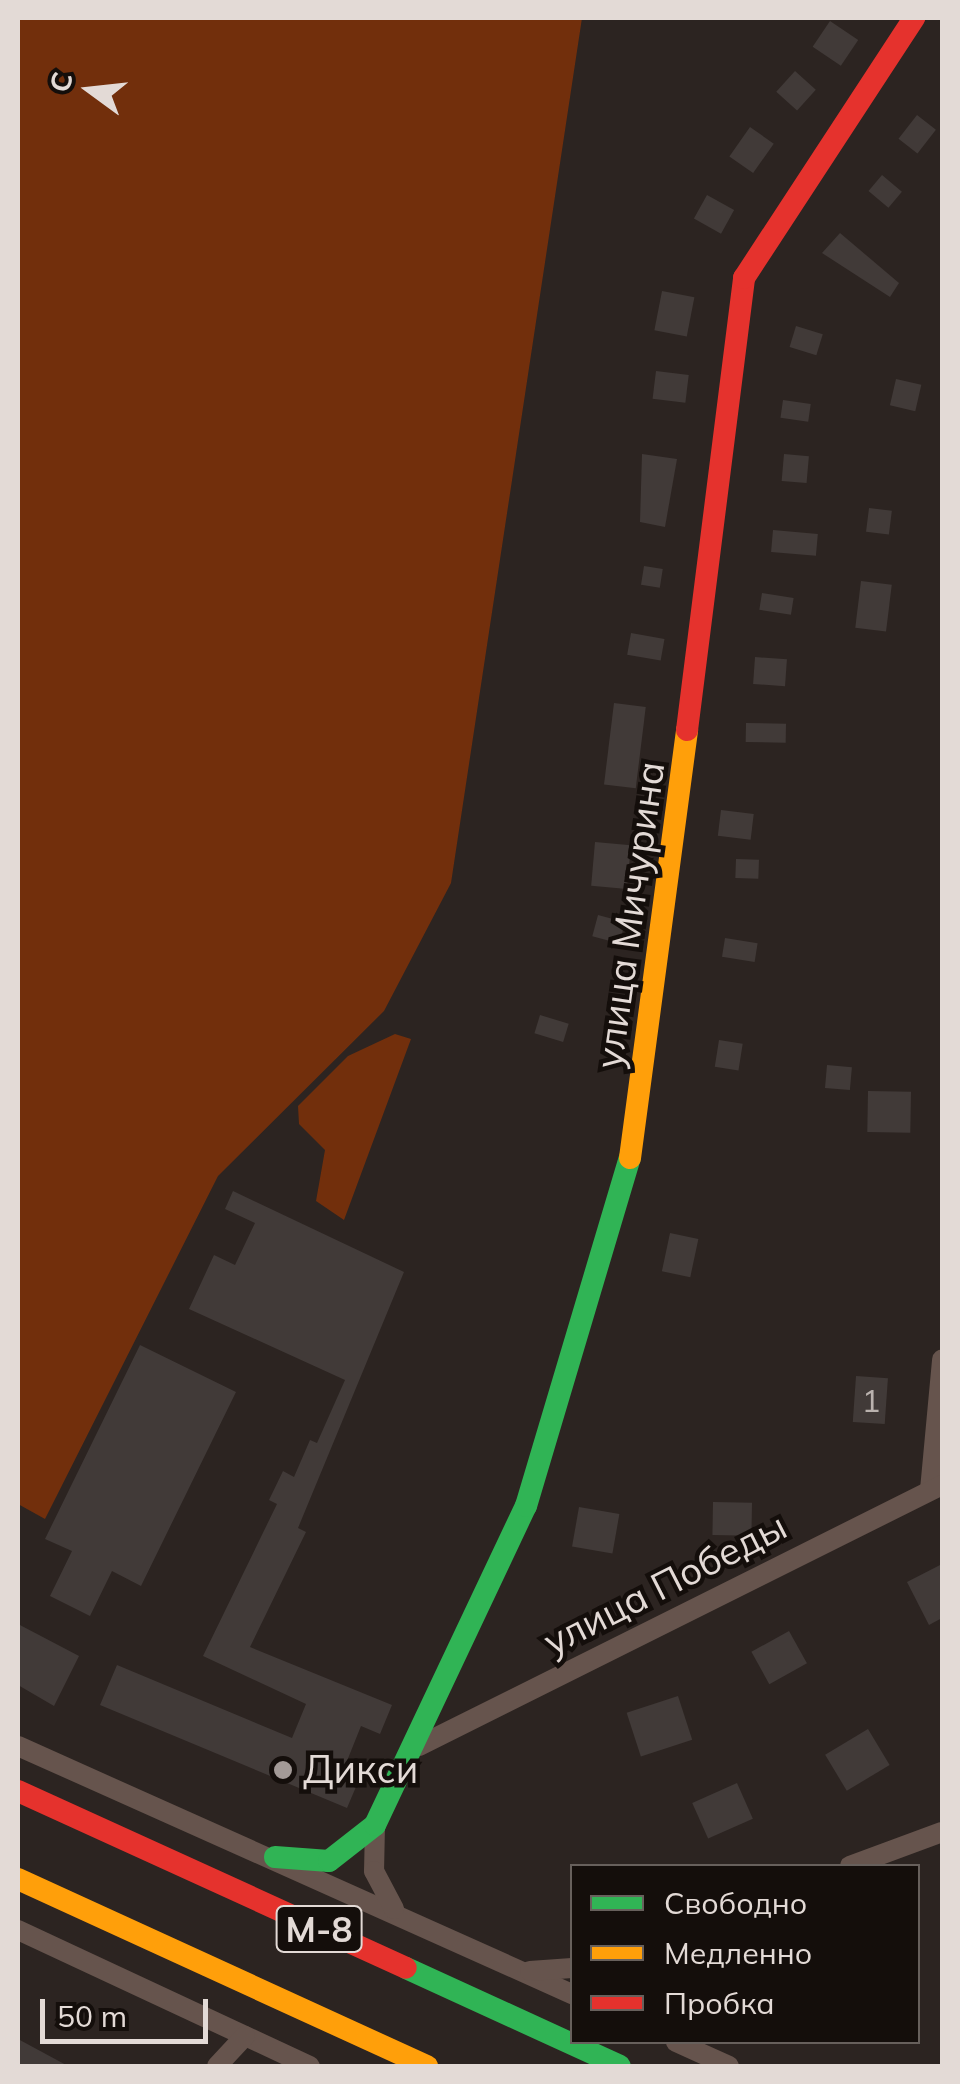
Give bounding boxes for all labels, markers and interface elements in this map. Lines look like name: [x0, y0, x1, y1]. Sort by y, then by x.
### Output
north arrow: [40, 40, 140, 140]
text: С: [41, 68, 80, 96]
street label: улица Мичурина: [586, 759, 674, 1071]
house number: 1: [861, 1381, 881, 1419]
street label: улица Победы: [536, 1503, 794, 1665]
place label: Дикси: [303, 1747, 418, 1793]
marker: Дикси: [272, 1759, 294, 1781]
legend: [570, 1864, 920, 2044]
text: Свободно: [664, 1884, 807, 1922]
road number: М-8: [274, 1899, 364, 1959]
text: Медленно: [664, 1934, 812, 1972]
scale bar: [45, 1979, 212, 2041]
text: Пробка: [664, 1984, 775, 2022]
text: 50 m: [57, 1997, 127, 2035]

